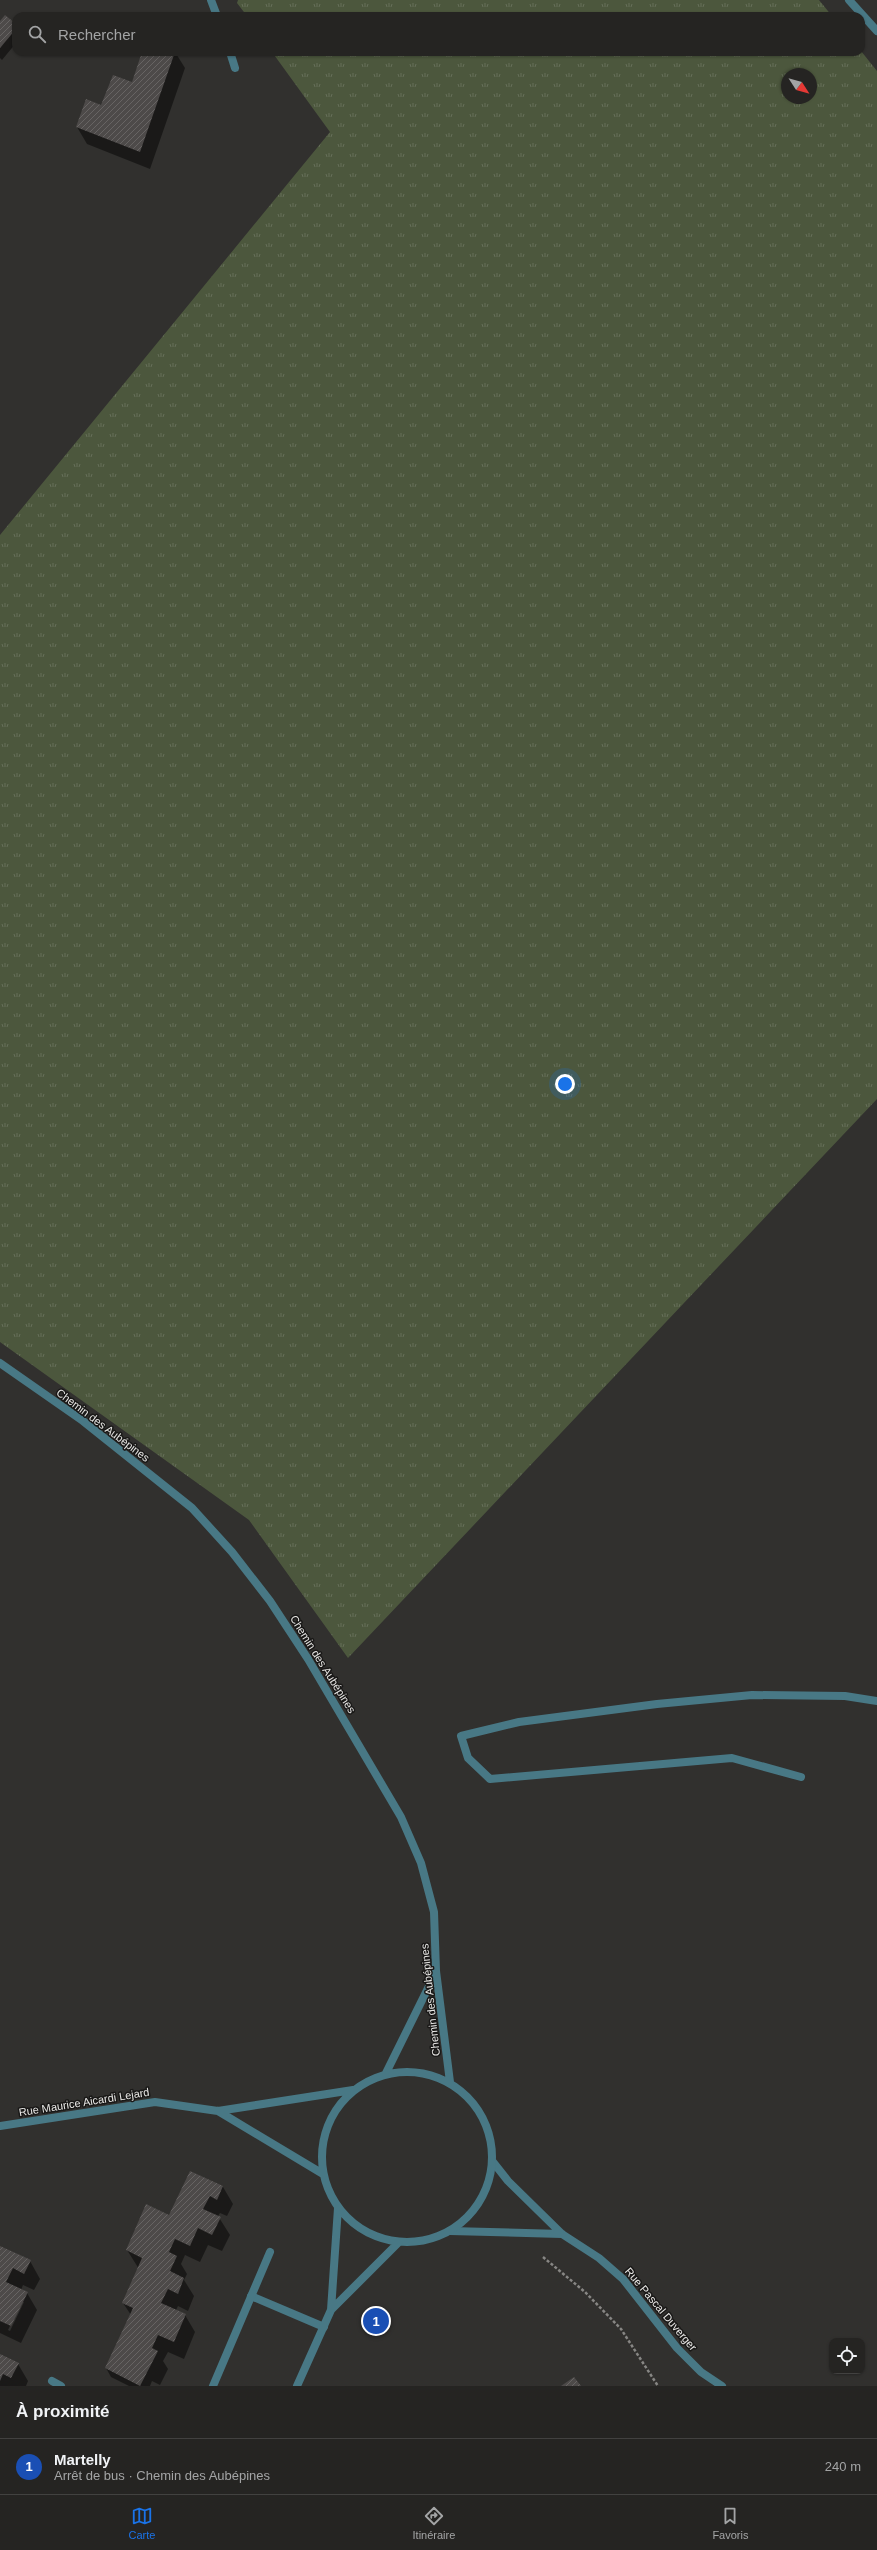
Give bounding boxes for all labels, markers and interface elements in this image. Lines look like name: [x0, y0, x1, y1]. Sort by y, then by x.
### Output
search box: [12, 12, 865, 56]
icon: search: [26, 23, 48, 45]
text: Rechercher: [58, 26, 136, 43]
north arrow: [781, 68, 817, 104]
your location: [555, 1074, 575, 1094]
street label: Chemin des Aubépines: [54, 1386, 152, 1464]
street label: Chemin des Aubépines: [288, 1613, 358, 1716]
street label: Chemin des Aubépines: [418, 1943, 442, 2057]
street label: Rue Maurice Aicardi Lejard: [18, 2086, 150, 2118]
street label: Rue Pascal Duverger: [623, 2265, 699, 2353]
pin: 1: [363, 2306, 389, 2336]
map controls: [829, 2338, 865, 2374]
button: locate: [829, 2338, 865, 2374]
text: À proximité: [16, 2402, 110, 2421]
text: Martelly: [54, 2451, 111, 2468]
text: 1: [25, 2459, 33, 2474]
text: 240 m: [825, 2459, 861, 2474]
text: Arrêt de bus · Chemin des Aubépines: [54, 2468, 270, 2483]
tab: Carte: [129, 2505, 155, 2541]
tab: Itinéraire: [413, 2505, 455, 2541]
tab: Favoris: [712, 2505, 748, 2541]

